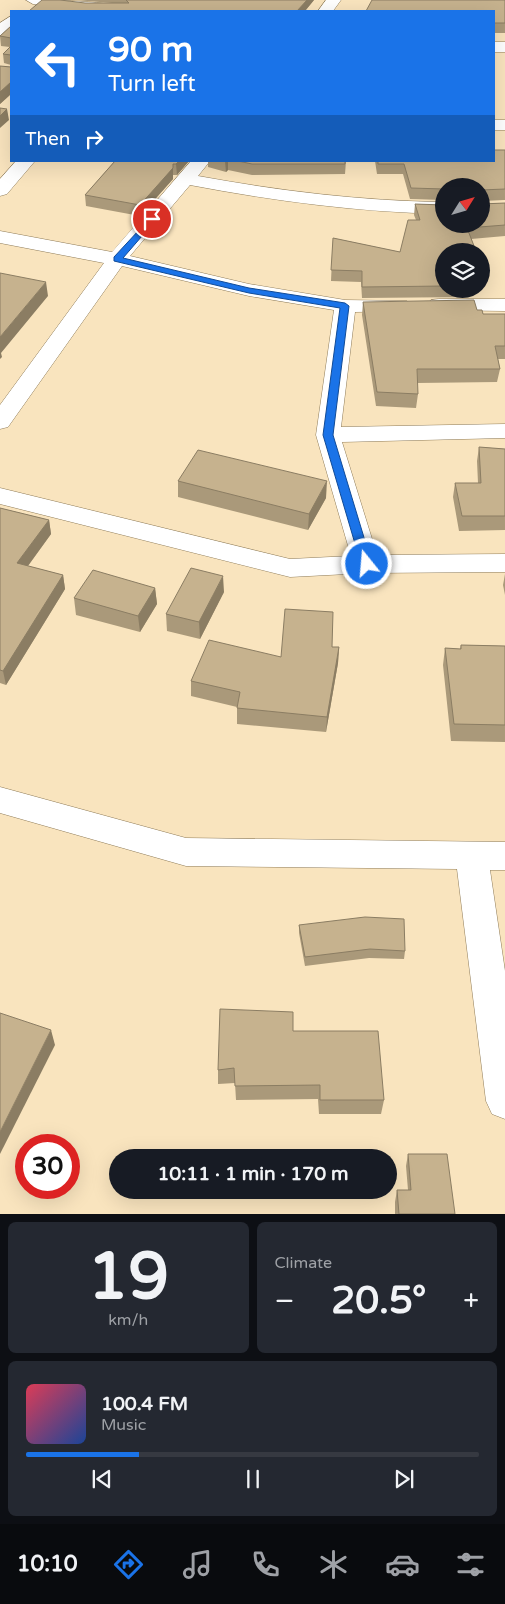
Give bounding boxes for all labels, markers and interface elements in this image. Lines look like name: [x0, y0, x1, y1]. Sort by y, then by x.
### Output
text: 90 m: [108, 29, 193, 71]
icon: left: [25, 30, 90, 95]
text: Turn left: [108, 71, 196, 97]
icon: right: [80, 125, 108, 153]
text: Then: [25, 128, 70, 150]
north arrow: [435, 178, 490, 232]
map controls: [435, 178, 490, 298]
pin: [131, 198, 173, 240]
icon: arrive: [138, 205, 166, 233]
button: layers: [435, 243, 490, 298]
position arrow: [340, 537, 392, 589]
speed limit sign: 30: [15, 1134, 80, 1199]
text: 10:11 · 1 min · 170 m: [157, 1163, 349, 1185]
text: 19: [87, 1238, 169, 1317]
text: Climate: [275, 1253, 332, 1273]
text: 20.5°: [331, 1278, 426, 1324]
text: −: [275, 1284, 294, 1318]
text: +: [463, 1284, 479, 1318]
text: km/h: [108, 1310, 148, 1330]
text: 100.4 FM: [101, 1393, 188, 1415]
text: Music: [101, 1415, 146, 1435]
icon: previous: [88, 1465, 116, 1493]
icon: pause: [239, 1465, 267, 1493]
icon: next: [390, 1465, 418, 1493]
icon: directions: [111, 1547, 146, 1582]
icon: music: [180, 1547, 215, 1582]
icon: phone: [248, 1547, 283, 1582]
icon: climate: [316, 1547, 351, 1582]
icon: car: [385, 1547, 420, 1582]
icon: filters: [453, 1547, 488, 1582]
text: 10:10: [17, 1551, 78, 1577]

